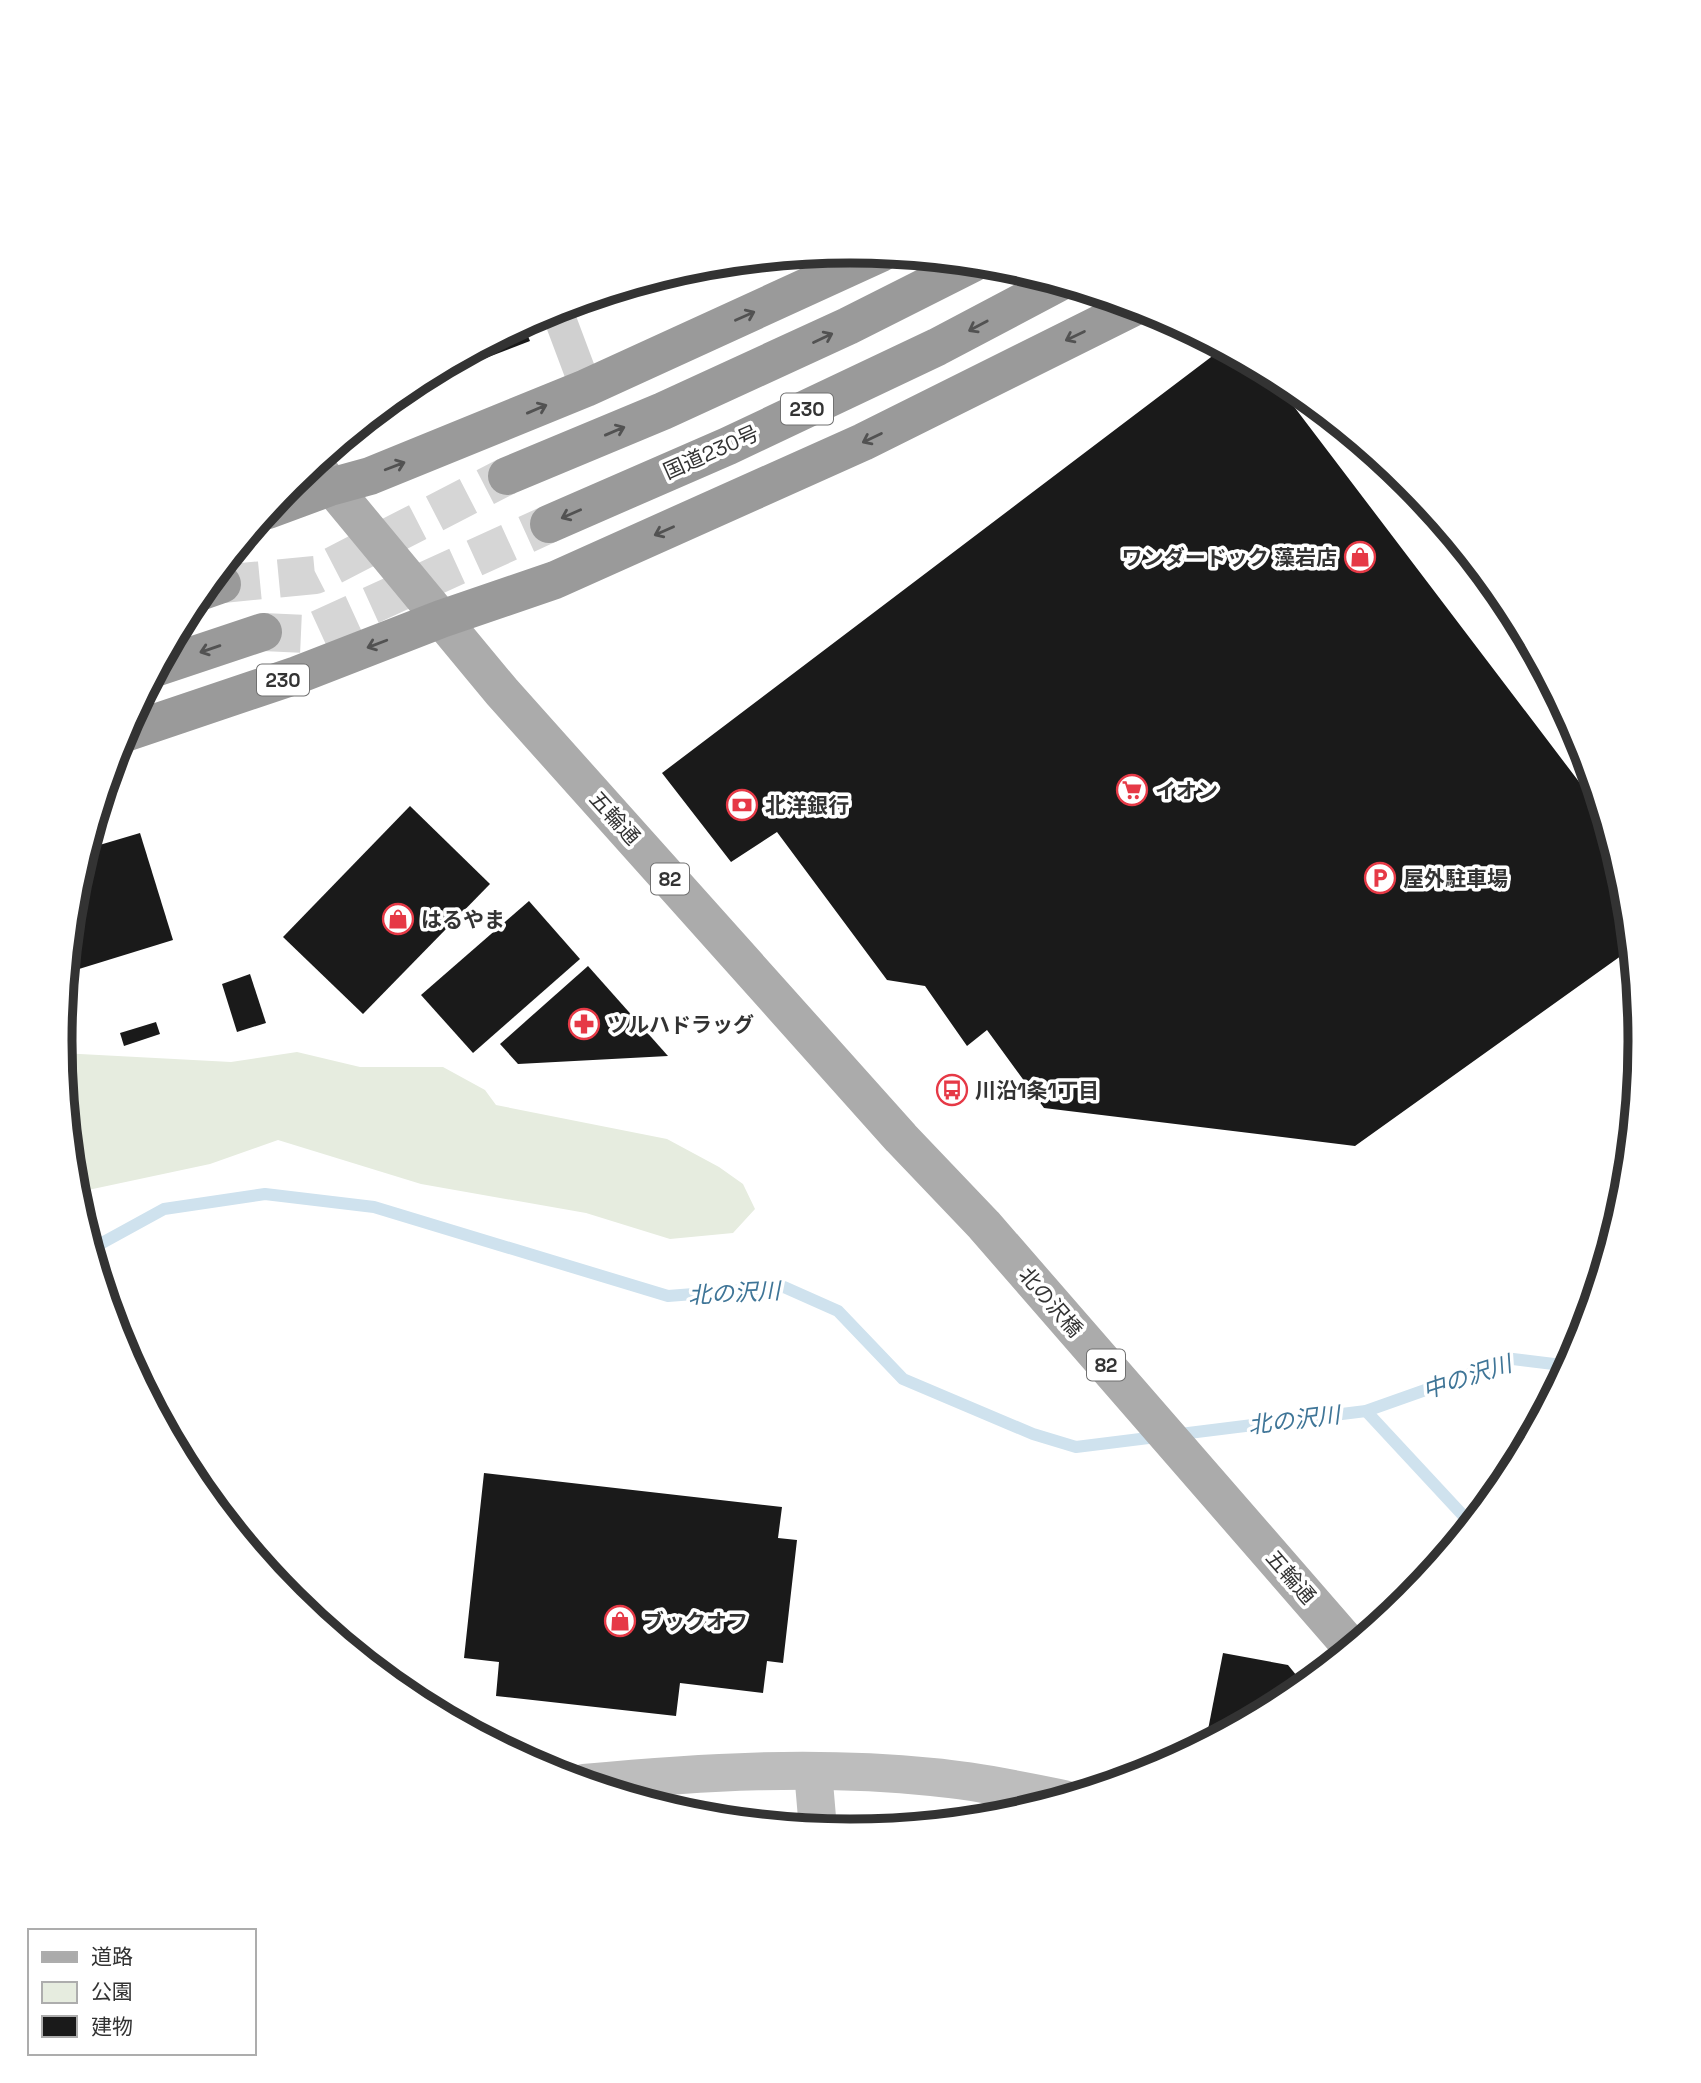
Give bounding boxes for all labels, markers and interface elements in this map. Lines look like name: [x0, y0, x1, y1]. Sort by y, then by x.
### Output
one-way arrow: [734, 309, 755, 322]
one-way arrow: [968, 320, 989, 333]
one-way arrow: [1065, 329, 1086, 343]
one-way arrow: [811, 331, 833, 344]
road number: 230: [781, 394, 833, 424]
one-way arrow: [526, 401, 548, 414]
street label: 国道230号: [659, 419, 763, 485]
one-way arrow: [604, 424, 625, 437]
one-way arrow: [862, 432, 883, 446]
one-way arrow: [383, 459, 405, 472]
one-way arrow: [561, 508, 583, 521]
one-way arrow: [654, 525, 675, 538]
shop icon: ワンダードック 藻岩店: [1343, 540, 1377, 574]
place label: ワンダードック 藻岩店: [1122, 544, 1337, 571]
one-way arrow: [367, 638, 389, 651]
one-way arrow: [200, 644, 222, 656]
road number: 230: [257, 664, 309, 695]
supermarket icon: イオン: [1115, 773, 1149, 807]
place label: イオン: [1155, 777, 1218, 804]
street label: 五輪通: [584, 786, 646, 850]
bank icon: 北洋銀行: [725, 788, 759, 822]
place label: 北洋銀行: [765, 792, 849, 819]
parking icon: 屋外駐車場: [1363, 861, 1397, 895]
road number: 82: [651, 864, 689, 894]
place label: 屋外駐車場: [1403, 865, 1508, 892]
shop icon: はるやま: [381, 902, 415, 936]
place label: はるやま: [421, 906, 505, 933]
pharmacy icon: ツルハドラッグ: [567, 1007, 601, 1041]
place label: ツルハドラッグ: [607, 1011, 754, 1038]
bus stop icon: 川沿1条1丁目: [935, 1073, 969, 1107]
place label: 川沿1条1丁目: [975, 1077, 1099, 1104]
street label: 北の沢橋: [1013, 1261, 1089, 1343]
water label: 北の沢川: [687, 1275, 784, 1310]
water label: 中の沢川: [1419, 1348, 1518, 1405]
road number: 82: [1087, 1350, 1125, 1380]
water label: 北の沢川: [1247, 1399, 1344, 1440]
street label: 五輪通: [1260, 1544, 1322, 1610]
shop icon: ブックオフ: [603, 1604, 637, 1638]
place label: ブックオフ: [643, 1608, 748, 1635]
legend: [28, 1929, 256, 2055]
text: 道路: [91, 1943, 133, 1970]
text: 公園: [91, 1978, 133, 2005]
text: 建物: [91, 2013, 133, 2040]

